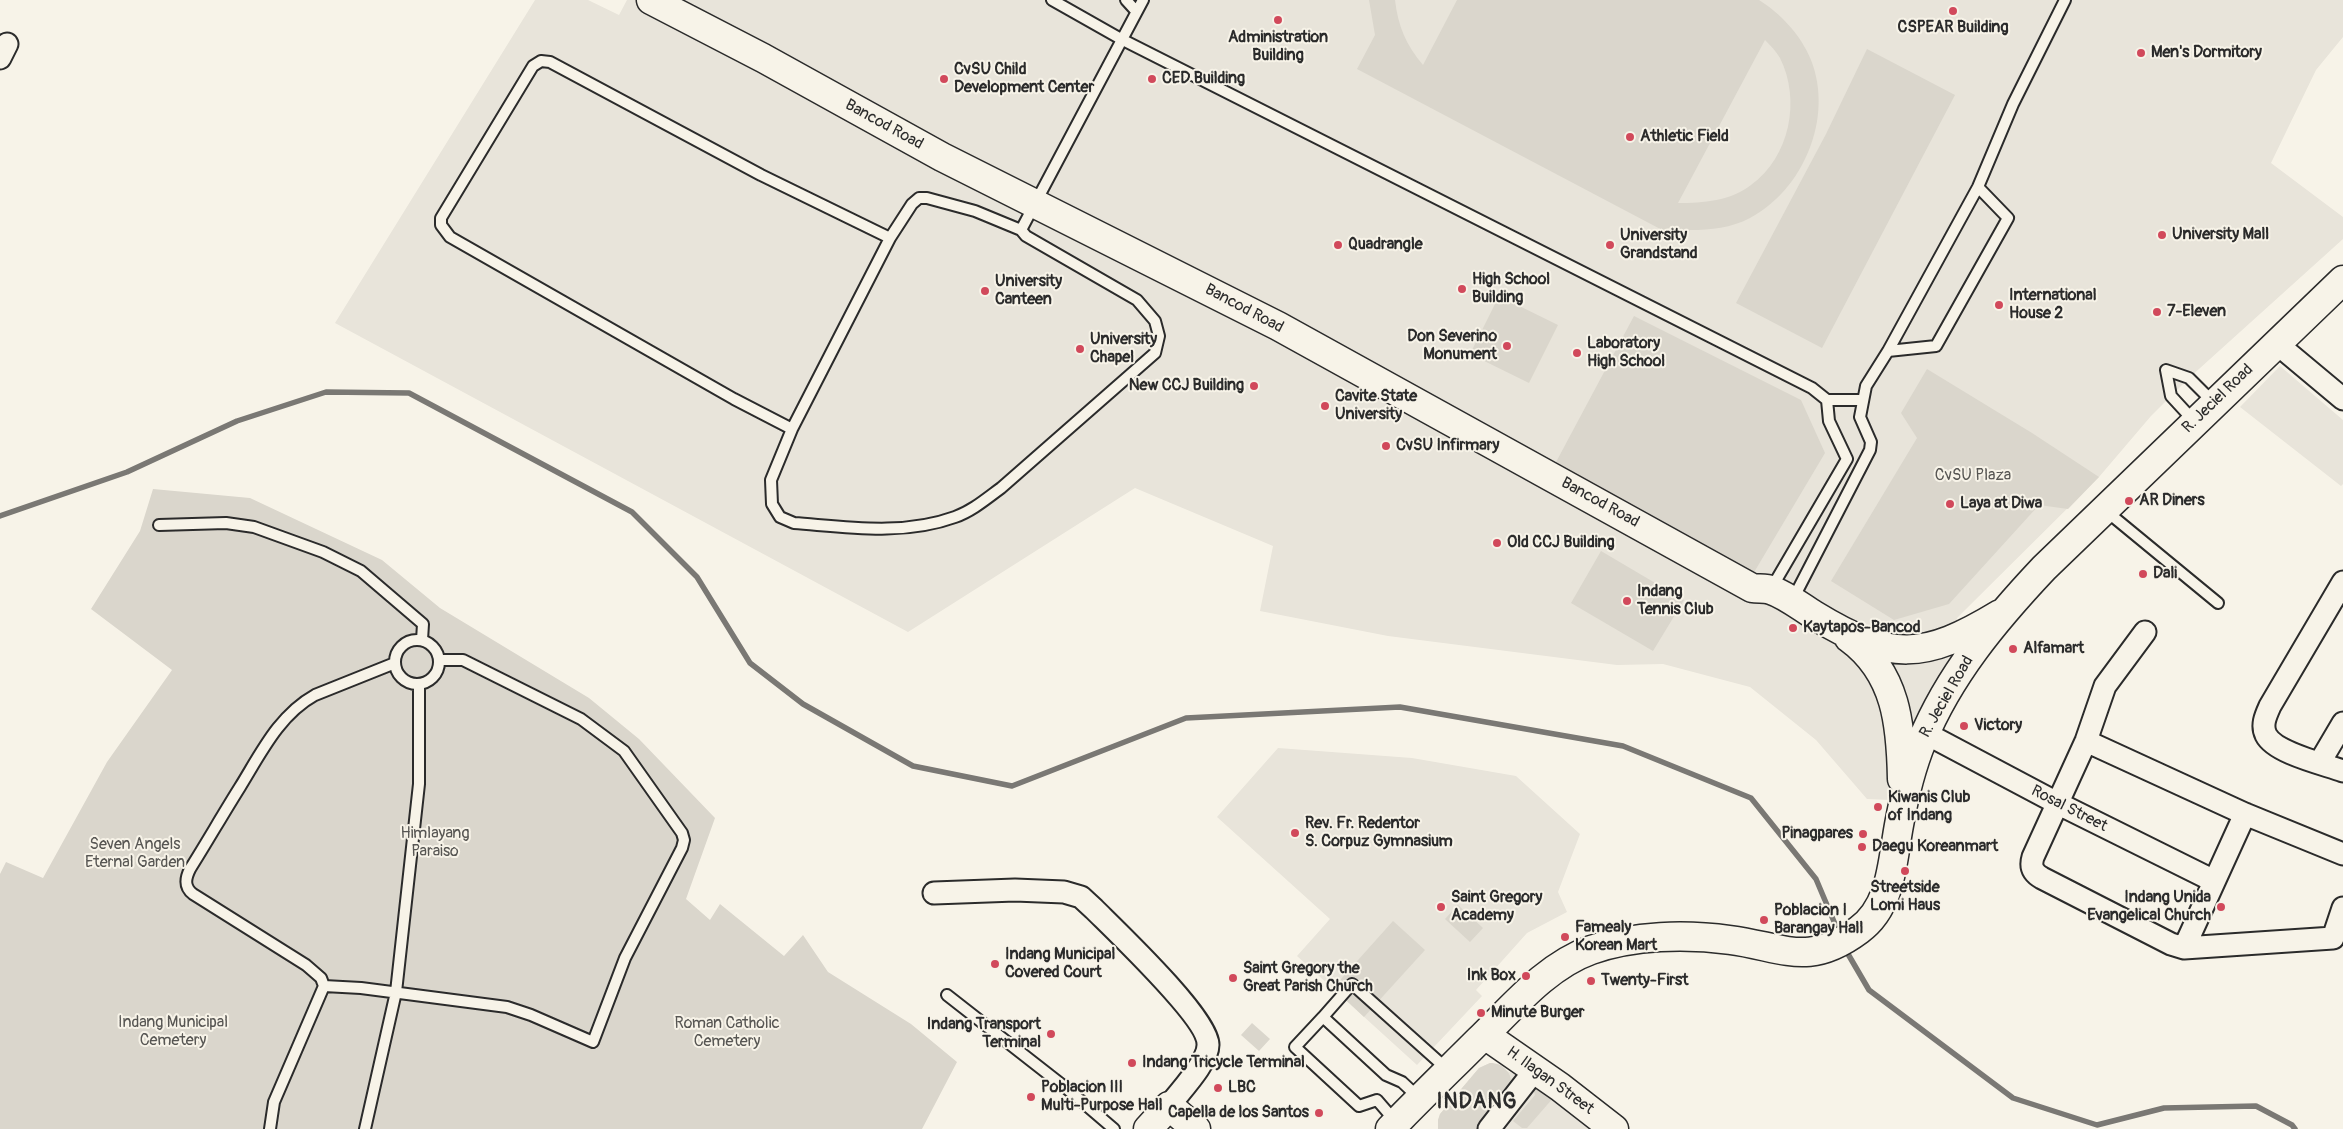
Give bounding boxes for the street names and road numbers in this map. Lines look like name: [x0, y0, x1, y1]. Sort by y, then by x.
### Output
street label: Bancod Road: [842, 96, 926, 154]
street label: Bancod Road: [1201, 280, 1287, 338]
street label: R. Jeciel Road: [2179, 360, 2257, 438]
street label: Bancod Road: [1558, 474, 1642, 532]
street label: R. Jeciel Road: [1916, 653, 1978, 741]
street label: Rosal Street: [2028, 782, 2110, 836]
street label: H. Ilagan Street: [1503, 1043, 1597, 1119]

